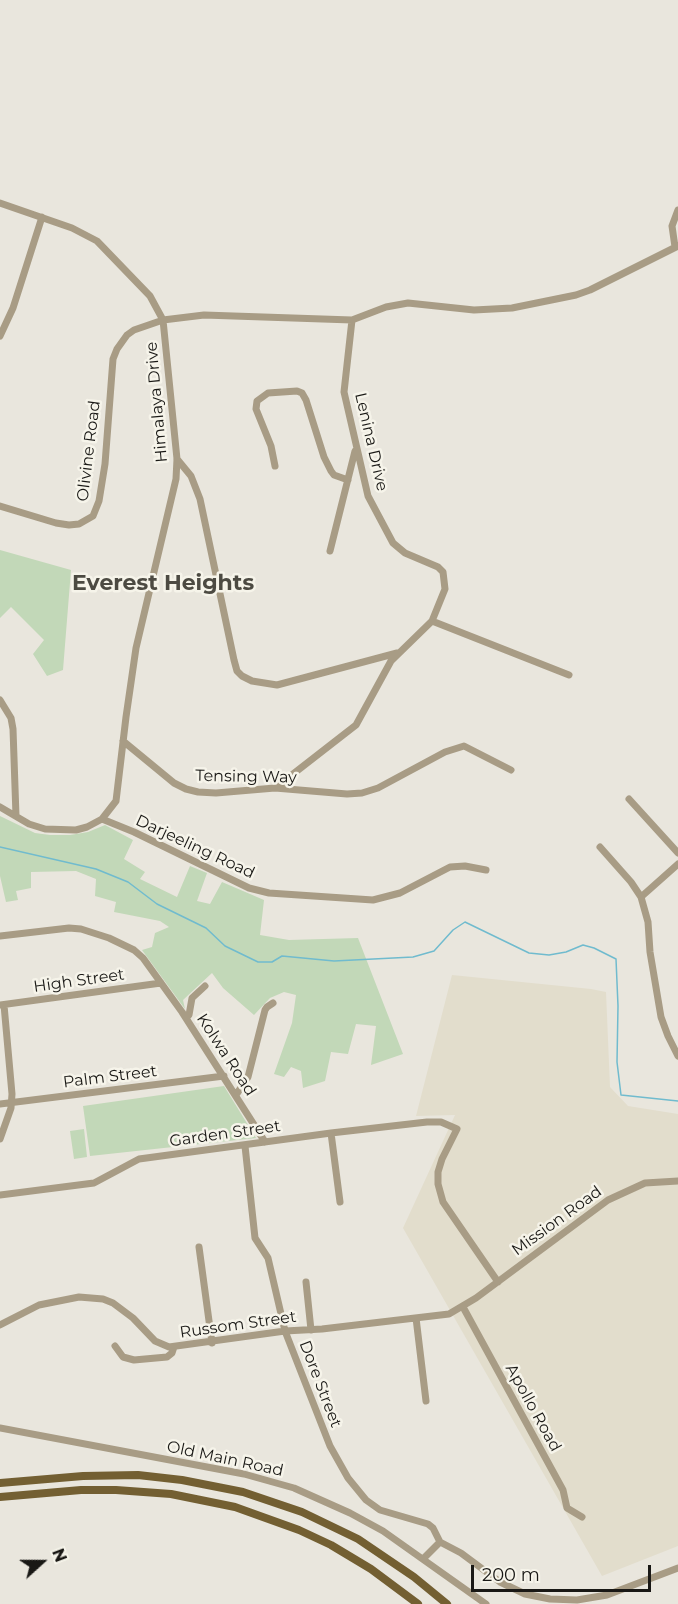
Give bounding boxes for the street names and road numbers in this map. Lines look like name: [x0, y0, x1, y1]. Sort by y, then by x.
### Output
street label: Himalaya Drive: [142, 341, 172, 463]
street label: Lenina Drive: [350, 391, 392, 493]
street label: Olivine Road: [73, 399, 105, 503]
street label: Tensing Way: [195, 767, 297, 787]
street label: Darjeeling Road: [132, 811, 258, 883]
street label: High Street: [32, 965, 126, 997]
street label: Kolwa Road: [192, 1010, 260, 1100]
street label: Palm Street: [62, 1062, 158, 1092]
street label: Garden Street: [168, 1117, 282, 1151]
street label: Mission Road: [508, 1182, 606, 1260]
street label: Russom Street: [178, 1307, 298, 1343]
street label: Dore Street: [295, 1338, 345, 1430]
street label: Apollo Road: [501, 1361, 565, 1455]
street label: Old Main Road: [165, 1437, 285, 1481]

